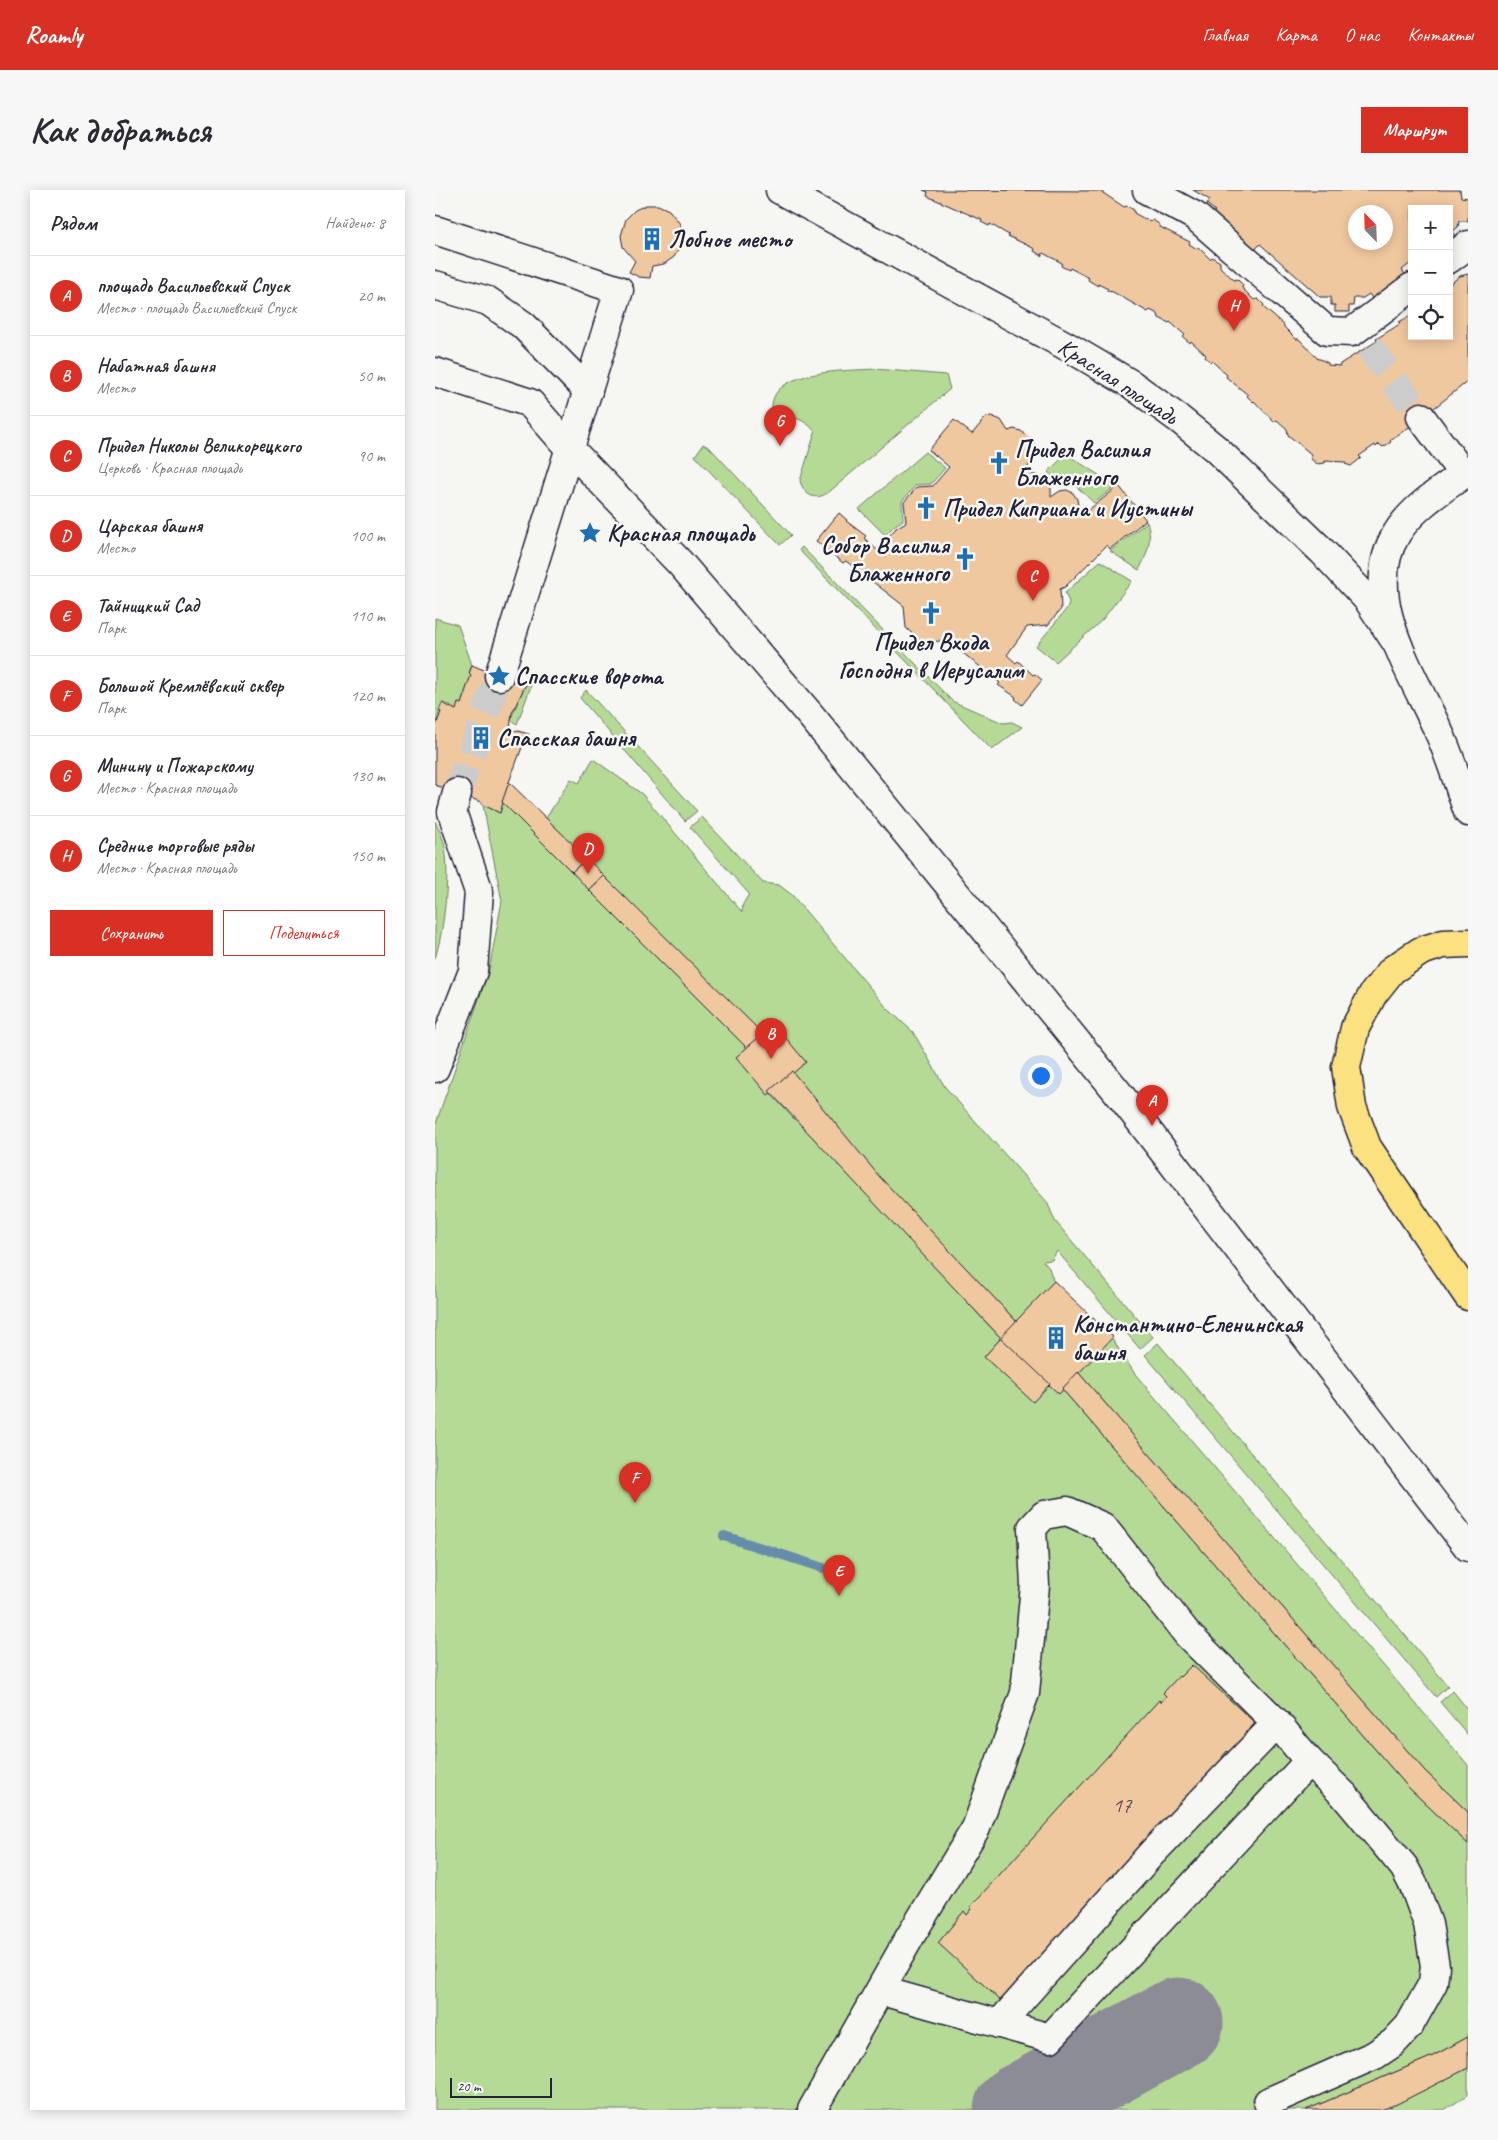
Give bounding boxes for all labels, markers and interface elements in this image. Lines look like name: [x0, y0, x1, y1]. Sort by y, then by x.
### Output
text: Roamly: [25, 20, 82, 50]
text: Главная: [1203, 24, 1248, 46]
text: Карта: [1276, 24, 1317, 46]
text: О нас: [1345, 24, 1380, 46]
text: Контакты: [1408, 24, 1473, 46]
button: Маршрут: [1361, 107, 1468, 153]
text: Как добраться: [30, 108, 211, 153]
north arrow: [1348, 205, 1393, 250]
map controls: [1408, 205, 1453, 340]
button: +: [1408, 205, 1453, 250]
text: Рядом: [50, 210, 97, 236]
text: Найдено: 8: [325, 213, 385, 233]
place label: Лобное место: [668, 224, 794, 254]
building icon: Лобное место: [639, 226, 665, 252]
button: −: [1408, 250, 1453, 295]
text: площадь Васильевский Спуск: [97, 274, 290, 298]
text: A: [62, 286, 70, 306]
text: 20 m: [358, 286, 385, 306]
pin: H: [1218, 290, 1250, 331]
button: locate: [1408, 295, 1453, 340]
text: Место · площадь Васильевский Спуск: [97, 298, 297, 318]
street label: Красная площадь: [1053, 331, 1185, 432]
text: Набатная башня: [97, 354, 215, 378]
text: B: [62, 366, 70, 386]
text: 50 m: [358, 366, 385, 386]
text: Место: [97, 378, 135, 398]
pin: G: [764, 405, 796, 446]
text: Придел Николы Великорецкого: [97, 434, 301, 458]
place label: Придел Василия Блаженного: [1015, 434, 1151, 492]
text: C: [62, 446, 70, 466]
text: 90 m: [358, 446, 385, 466]
church icon: Придел Василия Блаженного: [986, 450, 1012, 476]
text: Церковь · Красная площадь: [97, 458, 242, 478]
place label: Придел Киприана и Иустины: [943, 493, 1193, 523]
church icon: Придел Киприана и Иустины: [913, 495, 939, 521]
text: Царская башня: [97, 514, 202, 538]
place label: Красная площадь: [607, 518, 756, 548]
place icon: Красная площадь: [577, 520, 603, 546]
text: D: [61, 526, 71, 546]
text: 100 m: [351, 526, 385, 546]
place label: Собор Василия Блаженного: [821, 530, 951, 588]
text: Место: [97, 538, 135, 558]
church icon: Собор Василия Блаженного: [952, 546, 978, 572]
pin: C: [1017, 560, 1049, 601]
text: Тайницкий Сад: [97, 594, 199, 618]
church icon: Придел Входа Господня в Иерусалим: [918, 600, 944, 626]
text: E: [62, 606, 70, 626]
text: 110 m: [351, 606, 385, 626]
text: Парк: [97, 618, 126, 638]
place label: Придел Входа Господня в Иерусалим: [838, 627, 1025, 685]
place label: Спасские ворота: [515, 661, 665, 691]
place icon: Спасские ворота: [486, 663, 512, 689]
text: Большой Кремлёвский сквер: [97, 674, 283, 698]
text: F: [62, 686, 70, 706]
text: 120 m: [351, 686, 385, 706]
text: Парк: [97, 698, 126, 718]
place label: Спасская башня: [497, 723, 637, 753]
building icon: Спасская башня: [468, 725, 494, 751]
text: Минину и Пожарскому: [97, 754, 253, 778]
text: G: [62, 766, 70, 786]
text: 130 m: [351, 766, 385, 786]
text: Место · Красная площадь: [97, 778, 237, 798]
pin: D: [572, 833, 604, 874]
text: Средние торговые ряды: [97, 834, 254, 858]
text: H: [61, 846, 71, 866]
text: 150 m: [351, 846, 385, 866]
text: Место · Красная площадь: [97, 858, 237, 878]
button: Сохранить: [50, 910, 213, 956]
button: Поделиться: [223, 910, 385, 956]
pin: B: [755, 1018, 787, 1059]
your location: [1028, 1063, 1054, 1089]
pin: A: [1136, 1085, 1168, 1126]
place label: Константино-Еленинская башня: [1073, 1309, 1304, 1367]
building icon: Константино-Еленинская башня: [1043, 1325, 1069, 1351]
pin: F: [619, 1462, 651, 1503]
pin: E: [823, 1555, 855, 1596]
house number: 17: [1113, 1792, 1133, 1818]
scale bar: [450, 2075, 553, 2098]
text: 20 m: [457, 2078, 481, 2095]

